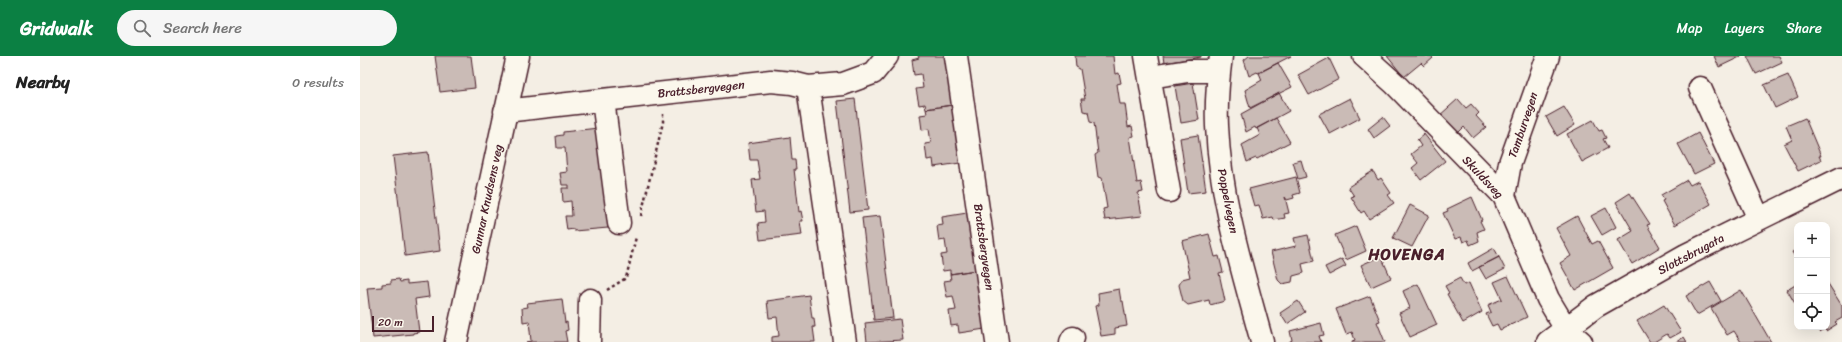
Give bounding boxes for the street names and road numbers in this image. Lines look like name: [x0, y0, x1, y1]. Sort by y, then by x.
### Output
street label: Brattsbergvegen: [656, 73, 746, 105]
street label: Tamburvegen: [1501, 88, 1545, 161]
street label: Gunnar Knudsens veg: [465, 142, 509, 256]
street label: Skuldsveg: [1457, 150, 1509, 204]
street label: Poppelvegen: [1211, 167, 1245, 236]
street label: Brattsbergvegen: [967, 202, 1001, 292]
street label: Slottsbrugata: [1654, 227, 1728, 281]

